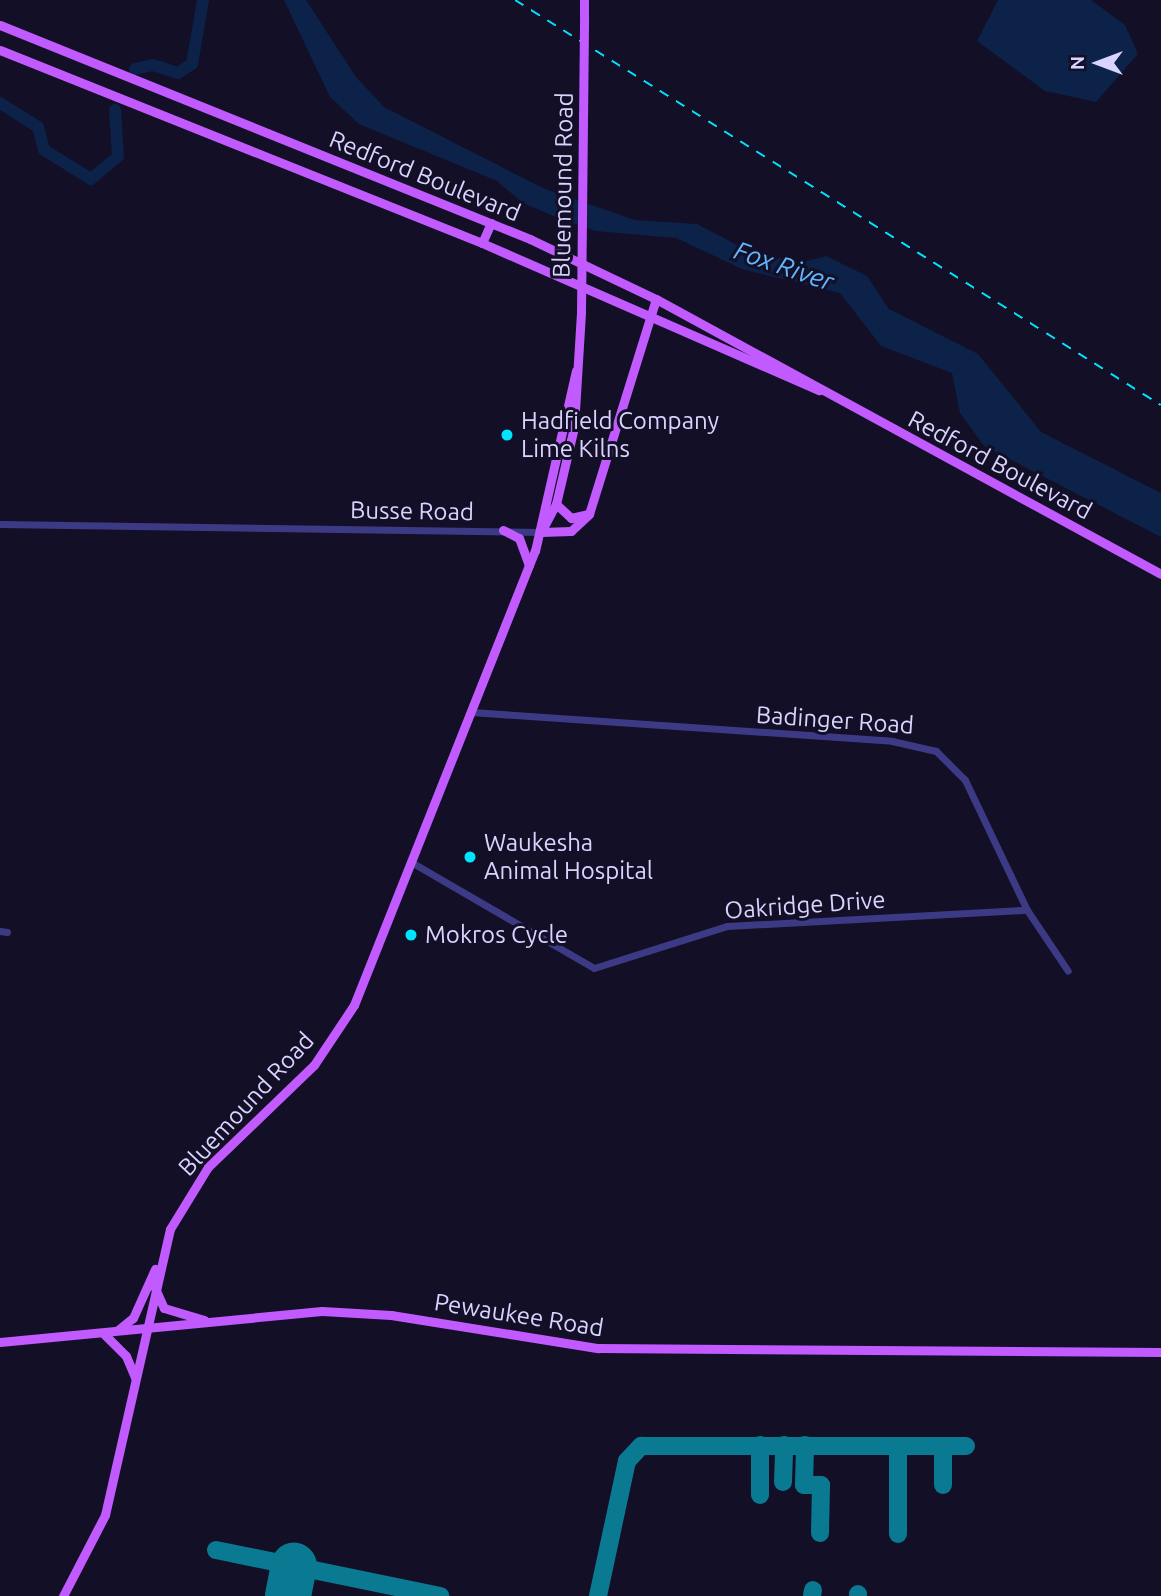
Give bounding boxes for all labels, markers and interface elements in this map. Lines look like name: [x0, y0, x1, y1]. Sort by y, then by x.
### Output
north arrow: [1063, 28, 1133, 98]
text: N: [1066, 56, 1088, 70]
street label: Bluemound Road: [547, 92, 579, 278]
street label: Redford Boulevard: [325, 125, 525, 227]
water label: Fox River: [730, 234, 838, 298]
street label: Redford Boulevard: [903, 404, 1097, 526]
place label: Hadfield Company Lime Kilns: [521, 407, 719, 463]
marker: Hadfield Company Lime Kilns: [499, 427, 515, 443]
street label: Busse Road: [350, 496, 474, 526]
street label: Badinger Road: [755, 700, 915, 740]
place label: Waukesha Animal Hospital: [484, 829, 653, 885]
marker: Waukesha Animal Hospital: [462, 849, 478, 865]
street label: Oakridge Drive: [724, 885, 886, 925]
place label: Mokros Cycle: [425, 921, 568, 949]
marker: Mokros Cycle: [403, 927, 419, 943]
street label: Bluemound Road: [172, 1026, 320, 1182]
street label: Pewaukee Road: [432, 1287, 606, 1343]

